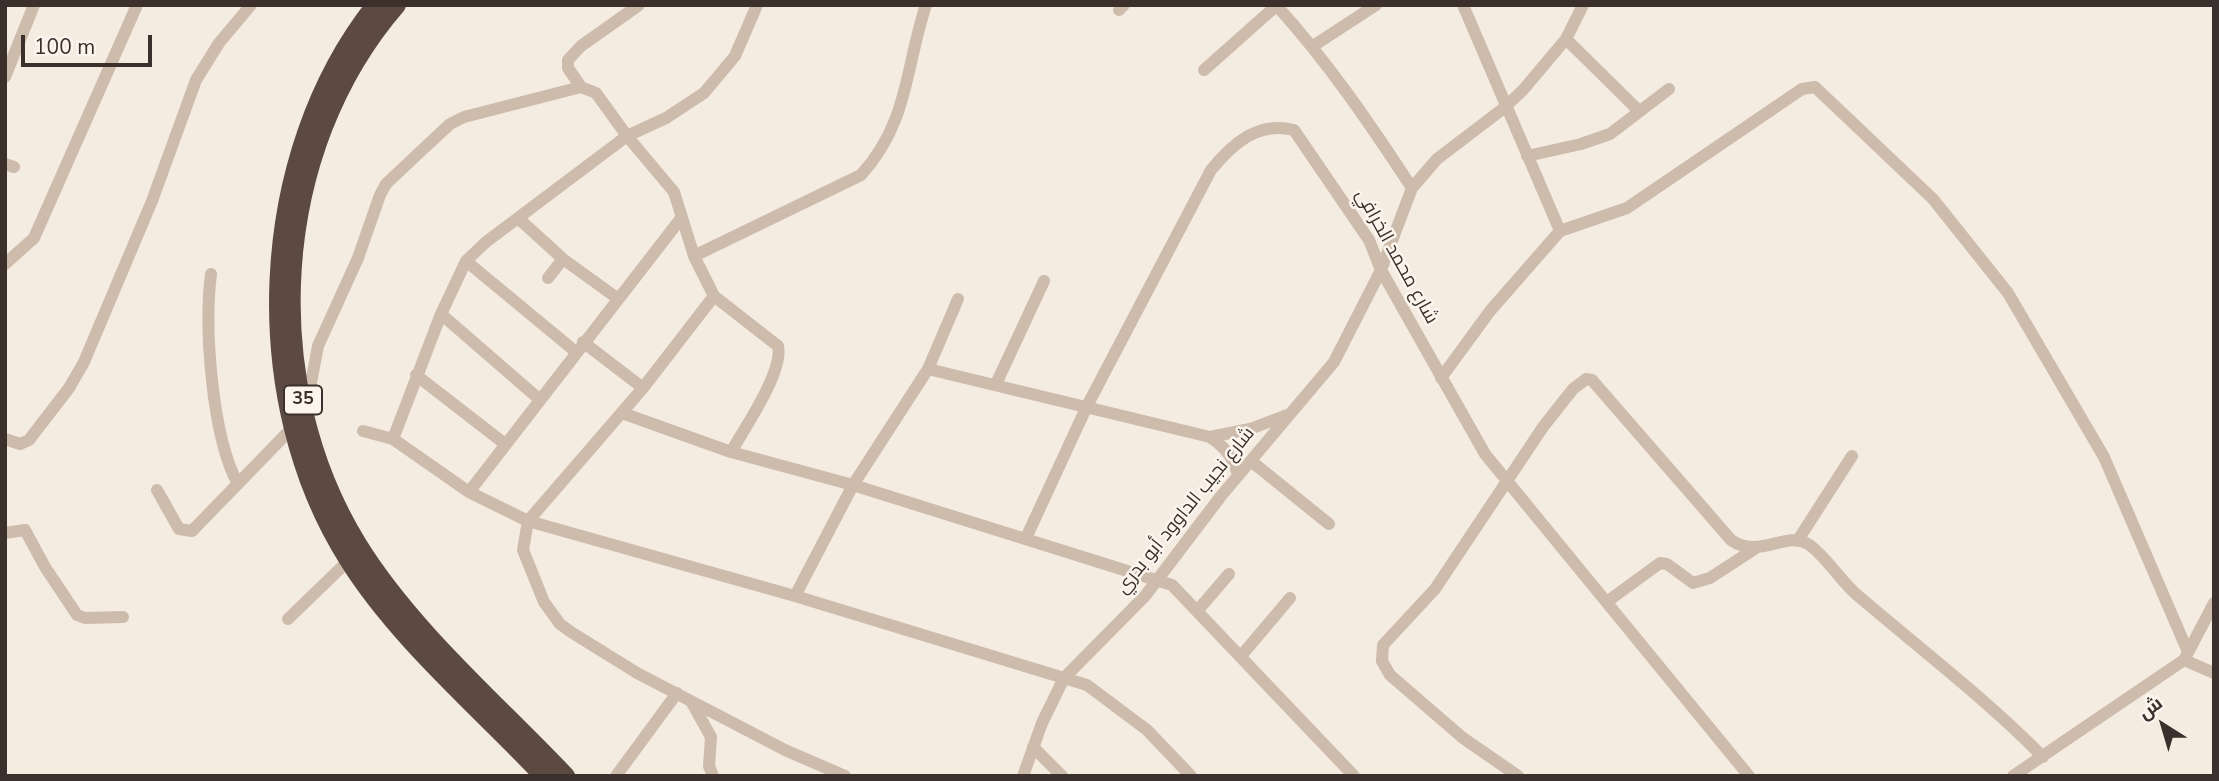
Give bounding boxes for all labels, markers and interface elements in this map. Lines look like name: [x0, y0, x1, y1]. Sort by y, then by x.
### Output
scale bar: [24, 21, 156, 65]
text: 100 m: [34, 33, 95, 61]
street label: شارع محمد الخرافي: [1350, 186, 1442, 328]
road number: 35: [284, 386, 322, 414]
street label: شارع نجيب الداوود أبو بدري: [1112, 423, 1260, 599]
north arrow: [2128, 690, 2198, 760]
text: ش: [2133, 691, 2168, 726]

